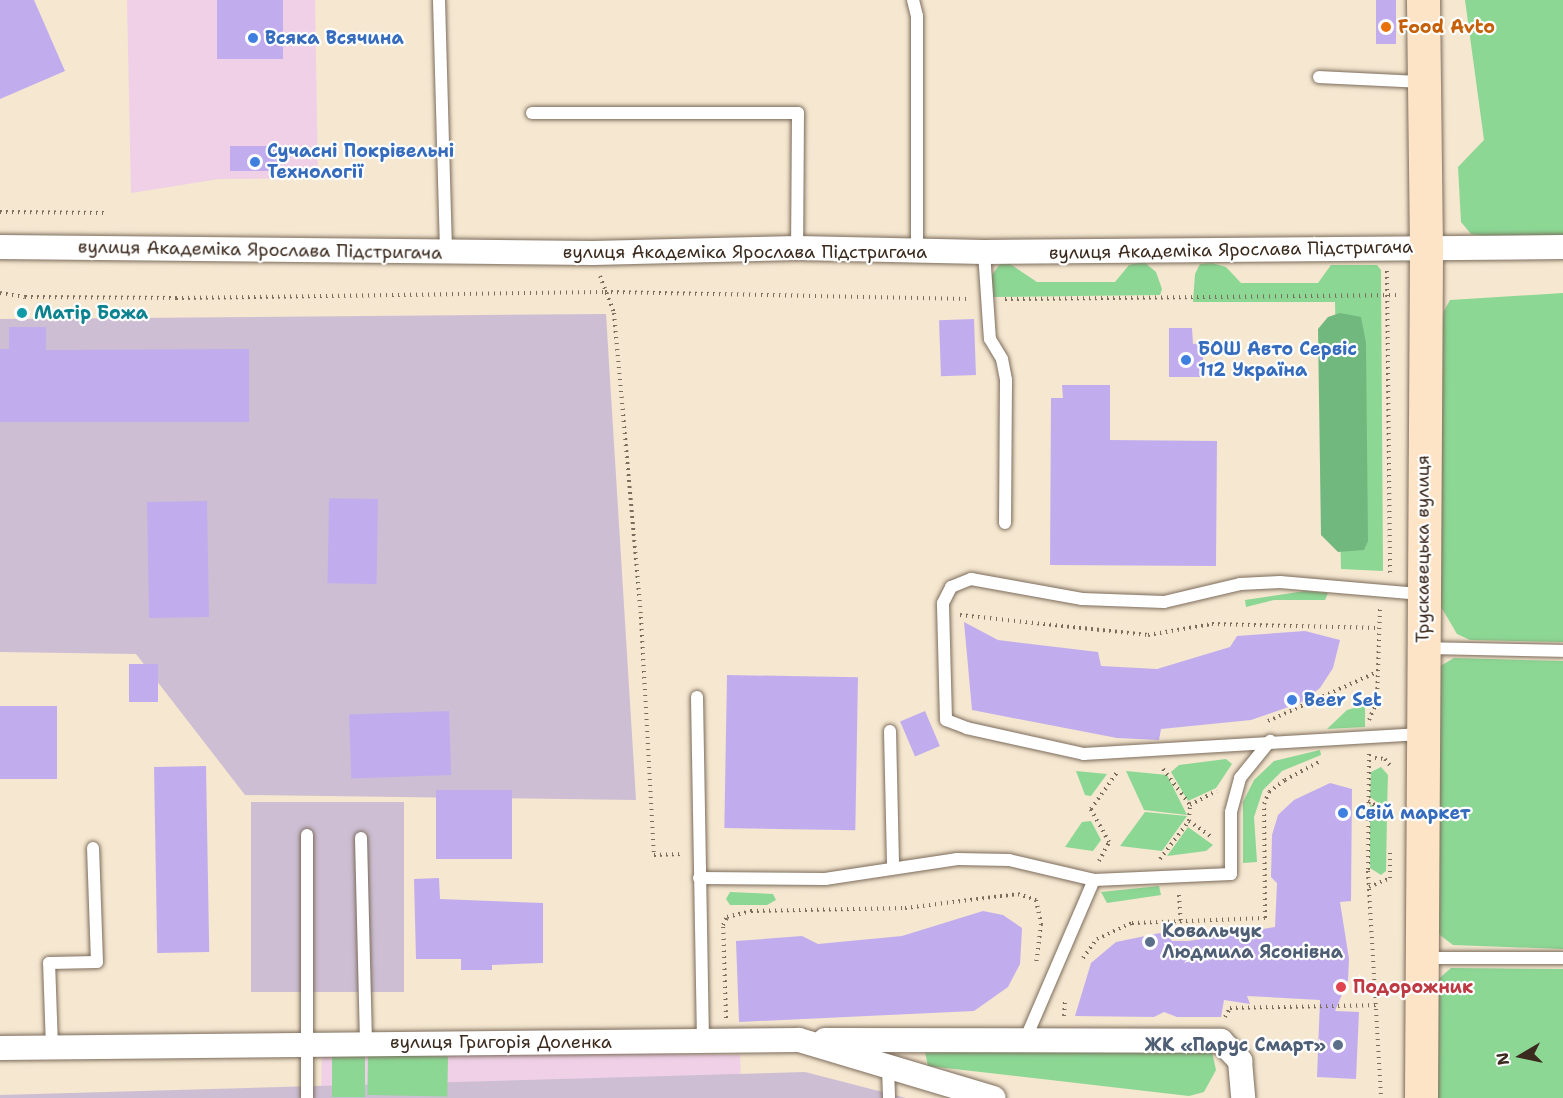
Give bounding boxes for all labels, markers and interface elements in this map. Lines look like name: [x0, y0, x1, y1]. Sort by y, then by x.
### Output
place label: Food Avto: [1398, 16, 1495, 38]
marker: Food Avto: [1379, 20, 1393, 34]
place label: Всяка Всячина: [265, 27, 404, 49]
marker: Всяка Всячина: [246, 31, 260, 45]
place label: Сучасні Покрівельні Технології: [267, 141, 454, 184]
marker: Сучасні Покрівельні Технології: [248, 155, 262, 169]
street label: вулиця Академіка Ярослава Підстригача: [78, 236, 442, 264]
street label: вулиця Академіка Ярослава Підстригача: [1049, 236, 1413, 264]
street label: вулиця Академіка Ярослава Підстригача: [563, 241, 927, 263]
place label: Матір Божа: [34, 302, 148, 324]
marker: Матір Божа: [15, 306, 29, 320]
place label: БОШ Авто Сервіс 112 Україна: [1198, 339, 1357, 382]
marker: БОШ Авто Сервіс 112 Україна: [1179, 353, 1193, 367]
street label: Трускавецька вулиця: [1412, 455, 1434, 643]
place label: Beer Set: [1304, 689, 1382, 711]
marker: Beer Set: [1285, 693, 1299, 707]
place label: Свiй маркет: [1355, 802, 1470, 824]
marker: Свiй маркет: [1336, 806, 1350, 820]
place label: Ковальчук Людмила Ясонівна: [1162, 921, 1343, 964]
marker: Ковальчук Людмила Ясонівна: [1143, 935, 1157, 949]
place label: Подорожник: [1353, 976, 1473, 998]
marker: Подорожник: [1334, 980, 1348, 994]
north arrow: [1491, 1026, 1551, 1086]
street label: вулиця Григорія Доленка: [390, 1031, 612, 1053]
place label: ЖК «Парус Смарт»: [1145, 1034, 1326, 1056]
marker: ЖК «Парус Смарт»: [1331, 1038, 1345, 1052]
text: N: [1491, 1051, 1514, 1067]

